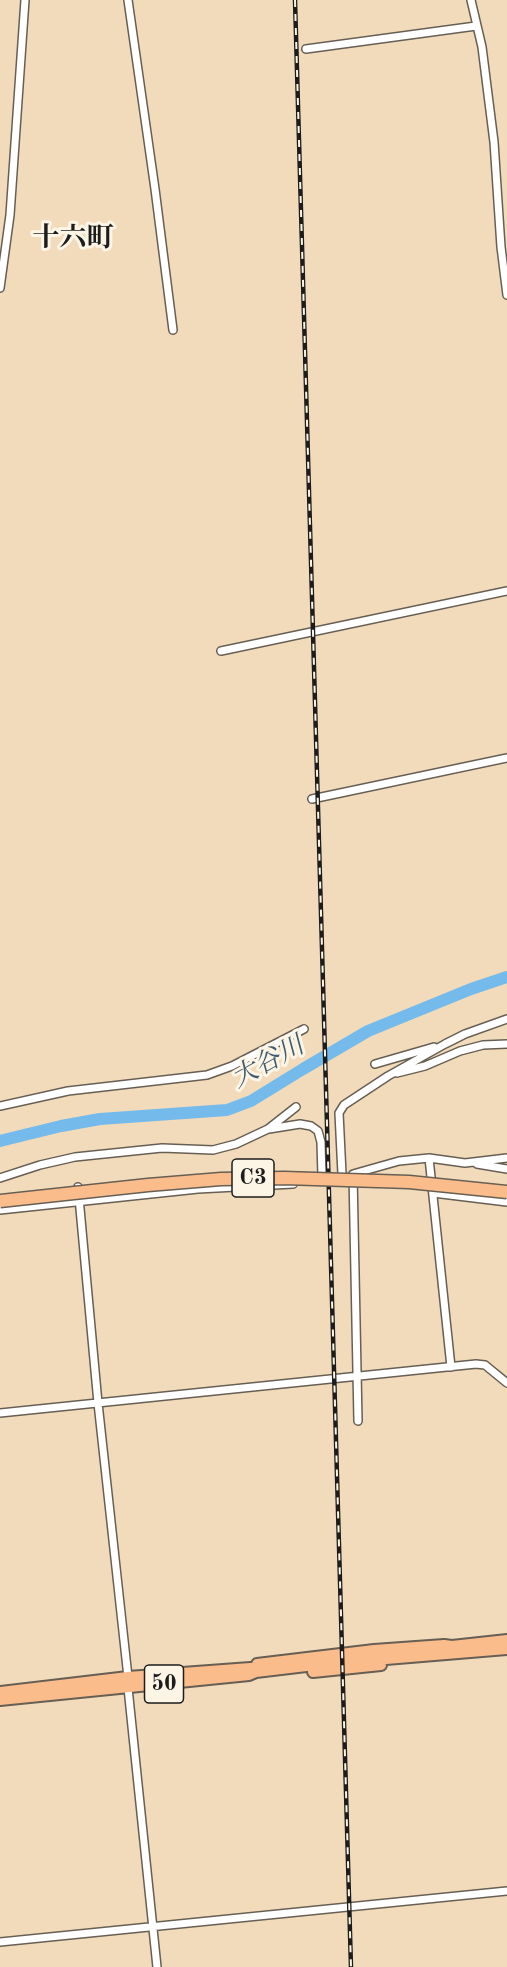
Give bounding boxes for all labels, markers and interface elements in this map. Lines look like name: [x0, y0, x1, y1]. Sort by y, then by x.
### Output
district label: 十六町: [33, 223, 113, 255]
water label: 大谷川: [226, 1030, 310, 1096]
road number: C3: [232, 1159, 274, 1197]
road number: 50: [144, 1665, 184, 1703]

